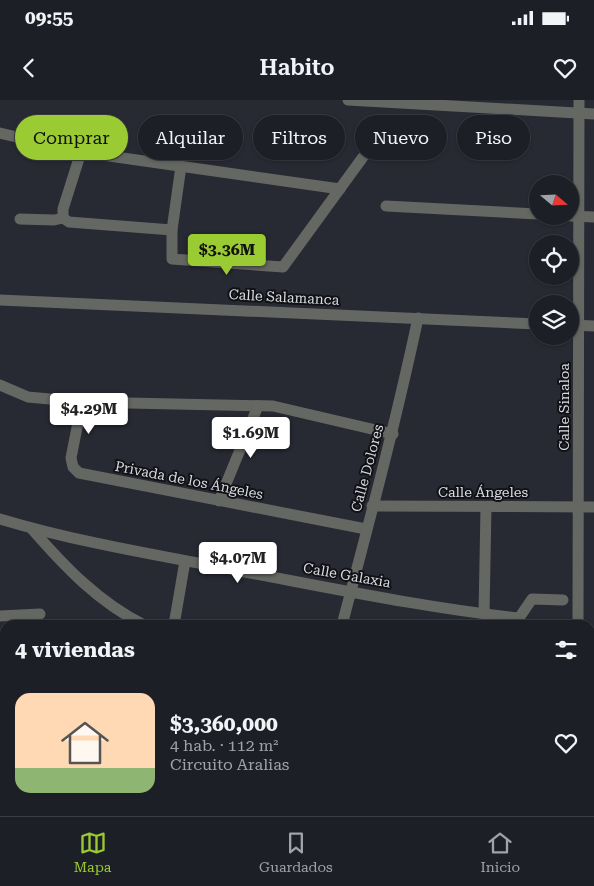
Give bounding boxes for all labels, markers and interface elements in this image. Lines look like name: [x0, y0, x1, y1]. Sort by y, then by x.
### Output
text: 09:55: [25, 6, 74, 29]
icon: back: [15, 54, 43, 82]
icon: heart: [551, 54, 579, 82]
text: Habito: [260, 55, 334, 80]
chip: Comprar: [15, 115, 128, 160]
chip: Alquilar: [138, 115, 243, 160]
chip: Filtros: [253, 115, 345, 160]
chip: Nuevo: [355, 115, 447, 160]
chip: Piso: [457, 115, 530, 160]
north arrow: [529, 175, 579, 225]
map controls: [529, 175, 579, 345]
pin: $3.36M: [186, 234, 268, 276]
button: locate: [529, 235, 579, 285]
text: $3.36M: [199, 240, 255, 259]
street label: Calle Salamanca: [228, 286, 340, 308]
button: layers: [529, 295, 579, 345]
street label: Calle Sinaloa: [556, 363, 572, 451]
pin: $4.29M: [48, 392, 130, 435]
text: $4.29M: [61, 399, 117, 418]
pin: $1.69M: [210, 416, 292, 459]
street label: Calle Dolores: [348, 422, 386, 513]
text: $1.69M: [223, 423, 279, 442]
street label: Privada de los Ángeles: [114, 458, 265, 502]
street label: Calle Ángeles: [438, 484, 528, 500]
pin: $4.07M: [197, 542, 279, 584]
text: $4.07M: [210, 548, 266, 567]
street label: Calle Galaxia: [302, 559, 392, 591]
icon: filters: [552, 636, 580, 664]
text: 4 viviendas: [15, 638, 135, 662]
text: $3,360,000: [170, 712, 278, 736]
icon: home: [55, 713, 115, 773]
icon: heart: [552, 729, 580, 757]
text: 4 hab. · 112 m²: [170, 736, 279, 755]
text: Circuito Aralias: [170, 755, 289, 774]
tab: Mapa: [74, 829, 111, 875]
tab: Guardados: [259, 829, 333, 875]
tab: Inicio: [480, 829, 520, 875]

